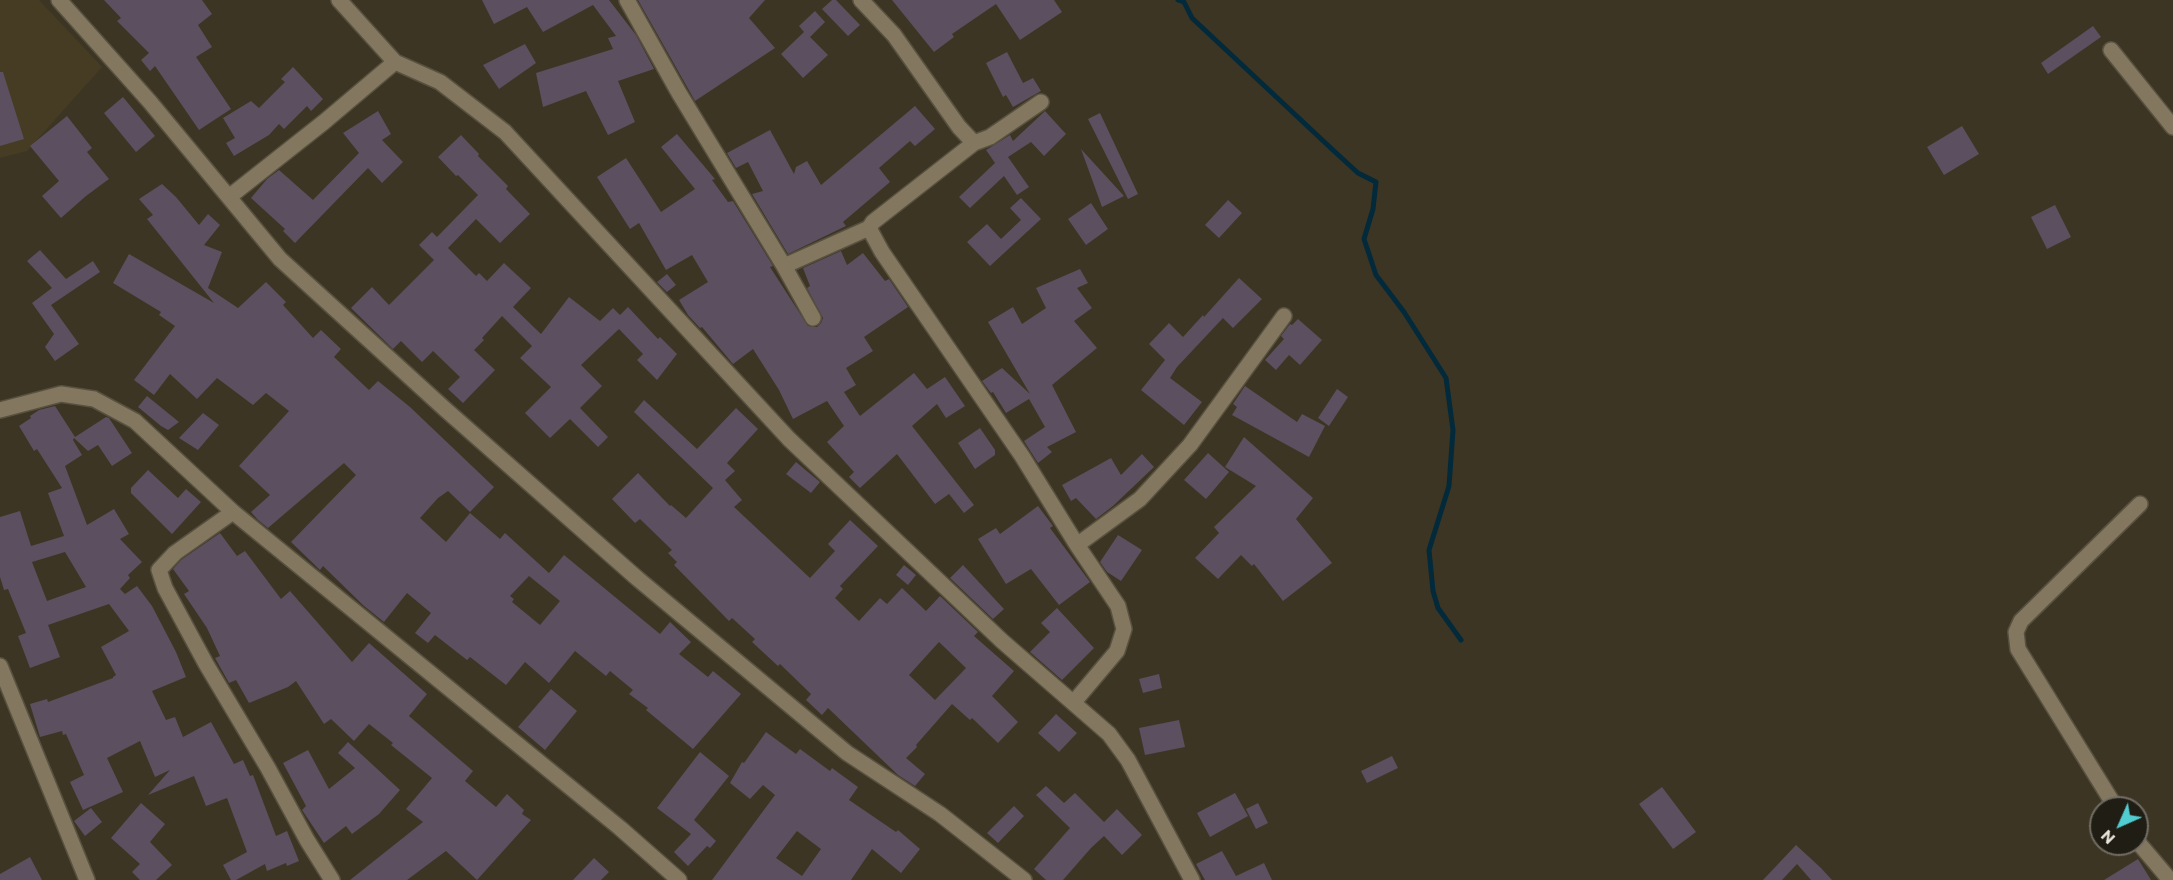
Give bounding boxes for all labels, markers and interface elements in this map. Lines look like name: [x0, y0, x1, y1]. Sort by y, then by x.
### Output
north arrow: [2089, 796, 2149, 856]
text: N: [2096, 827, 2118, 849]

